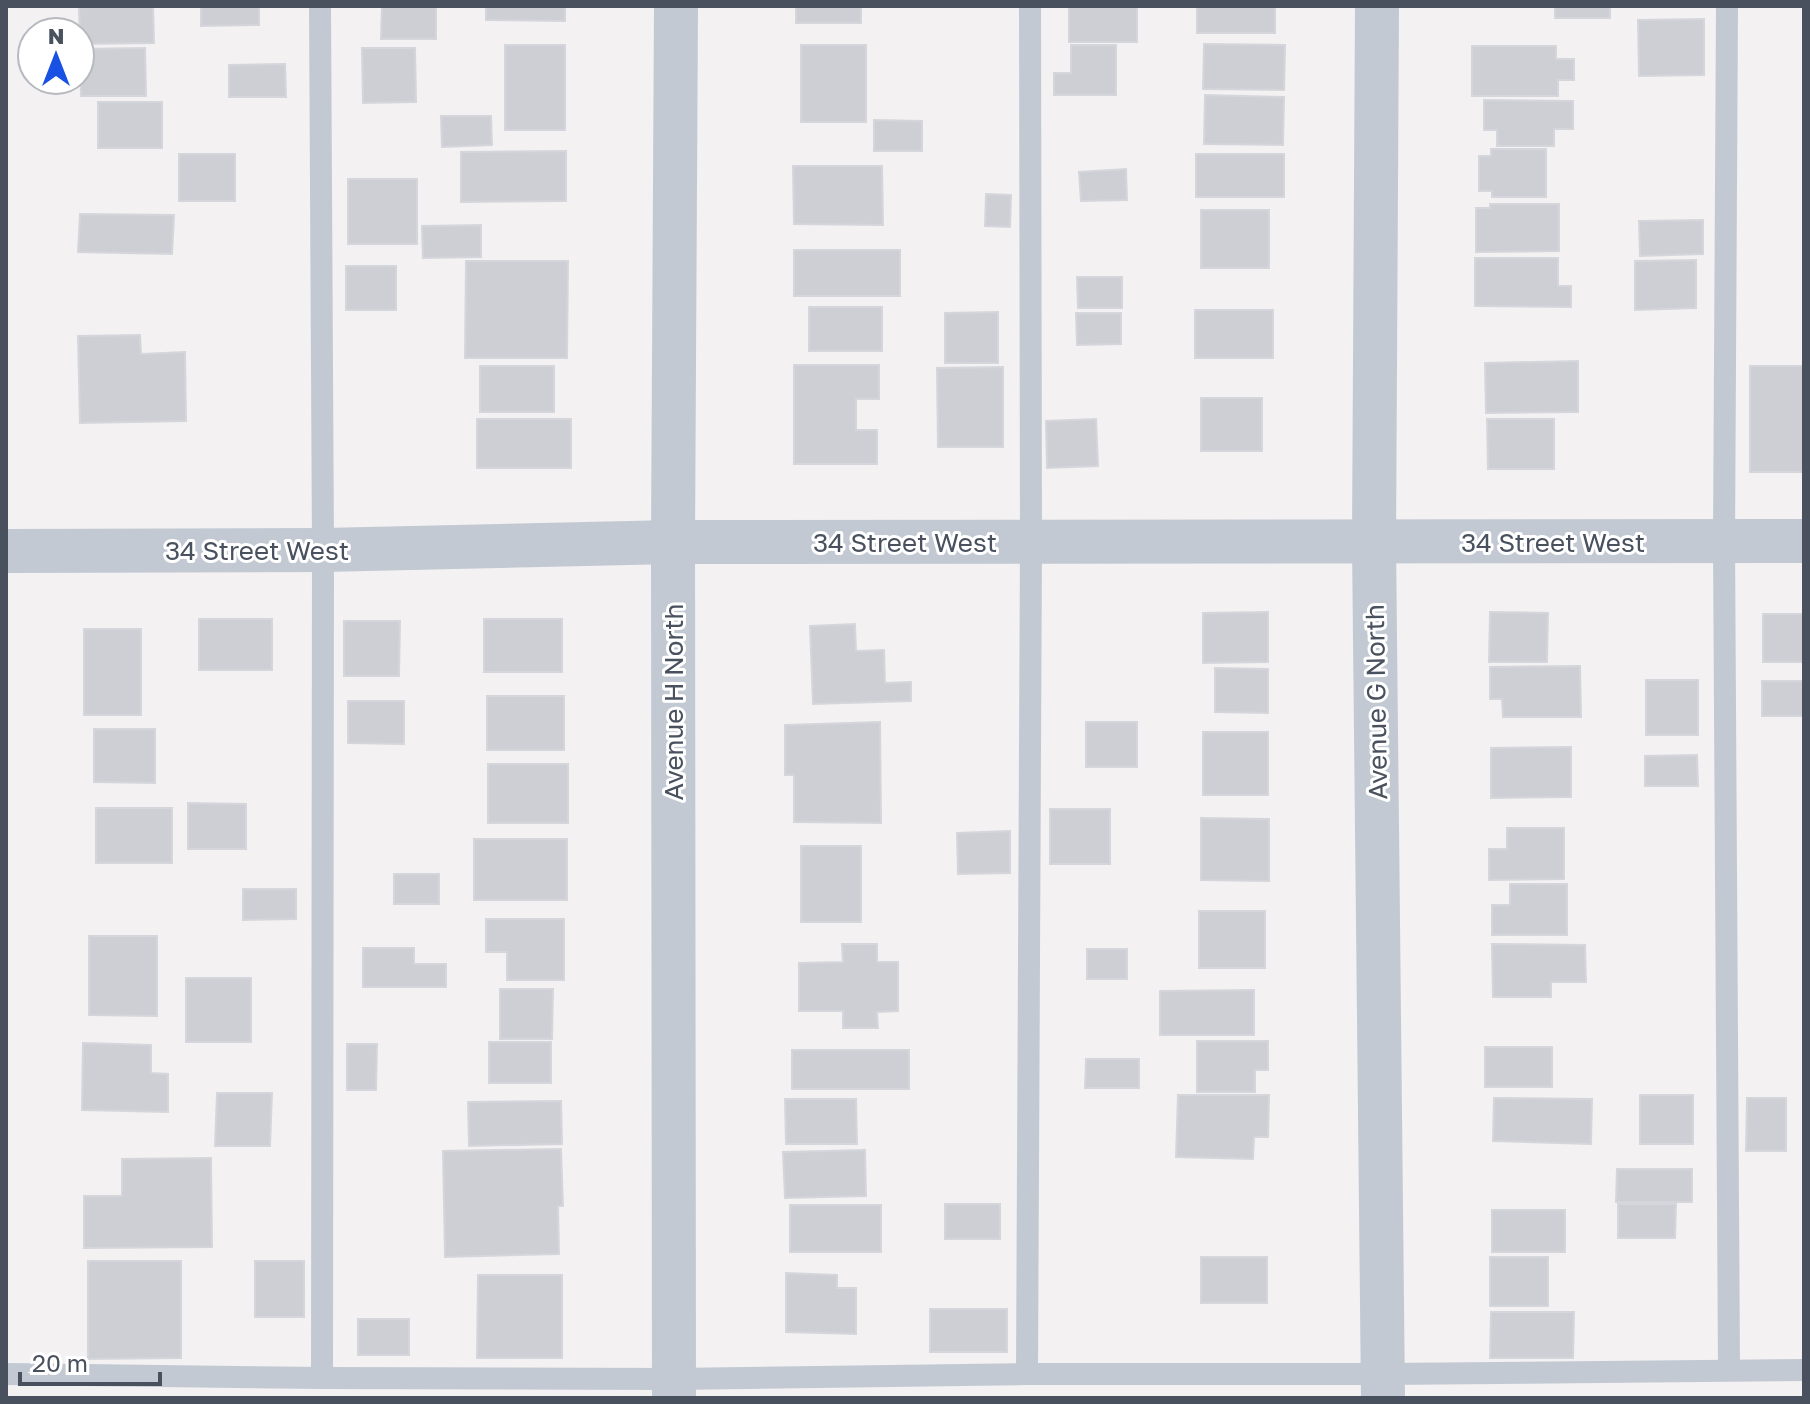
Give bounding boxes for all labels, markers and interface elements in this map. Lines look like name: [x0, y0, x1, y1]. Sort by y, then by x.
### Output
north arrow: [16, 16, 96, 96]
text: N: [48, 22, 64, 49]
street label: 34 Street West: [813, 527, 997, 558]
street label: 34 Street West: [1461, 527, 1645, 558]
street label: 34 Street West: [165, 535, 349, 566]
street label: Avenue H North: [658, 604, 689, 800]
street label: Avenue G North: [1359, 604, 1393, 800]
scale bar: [20, 1336, 160, 1386]
text: 20 m: [32, 1348, 88, 1377]

